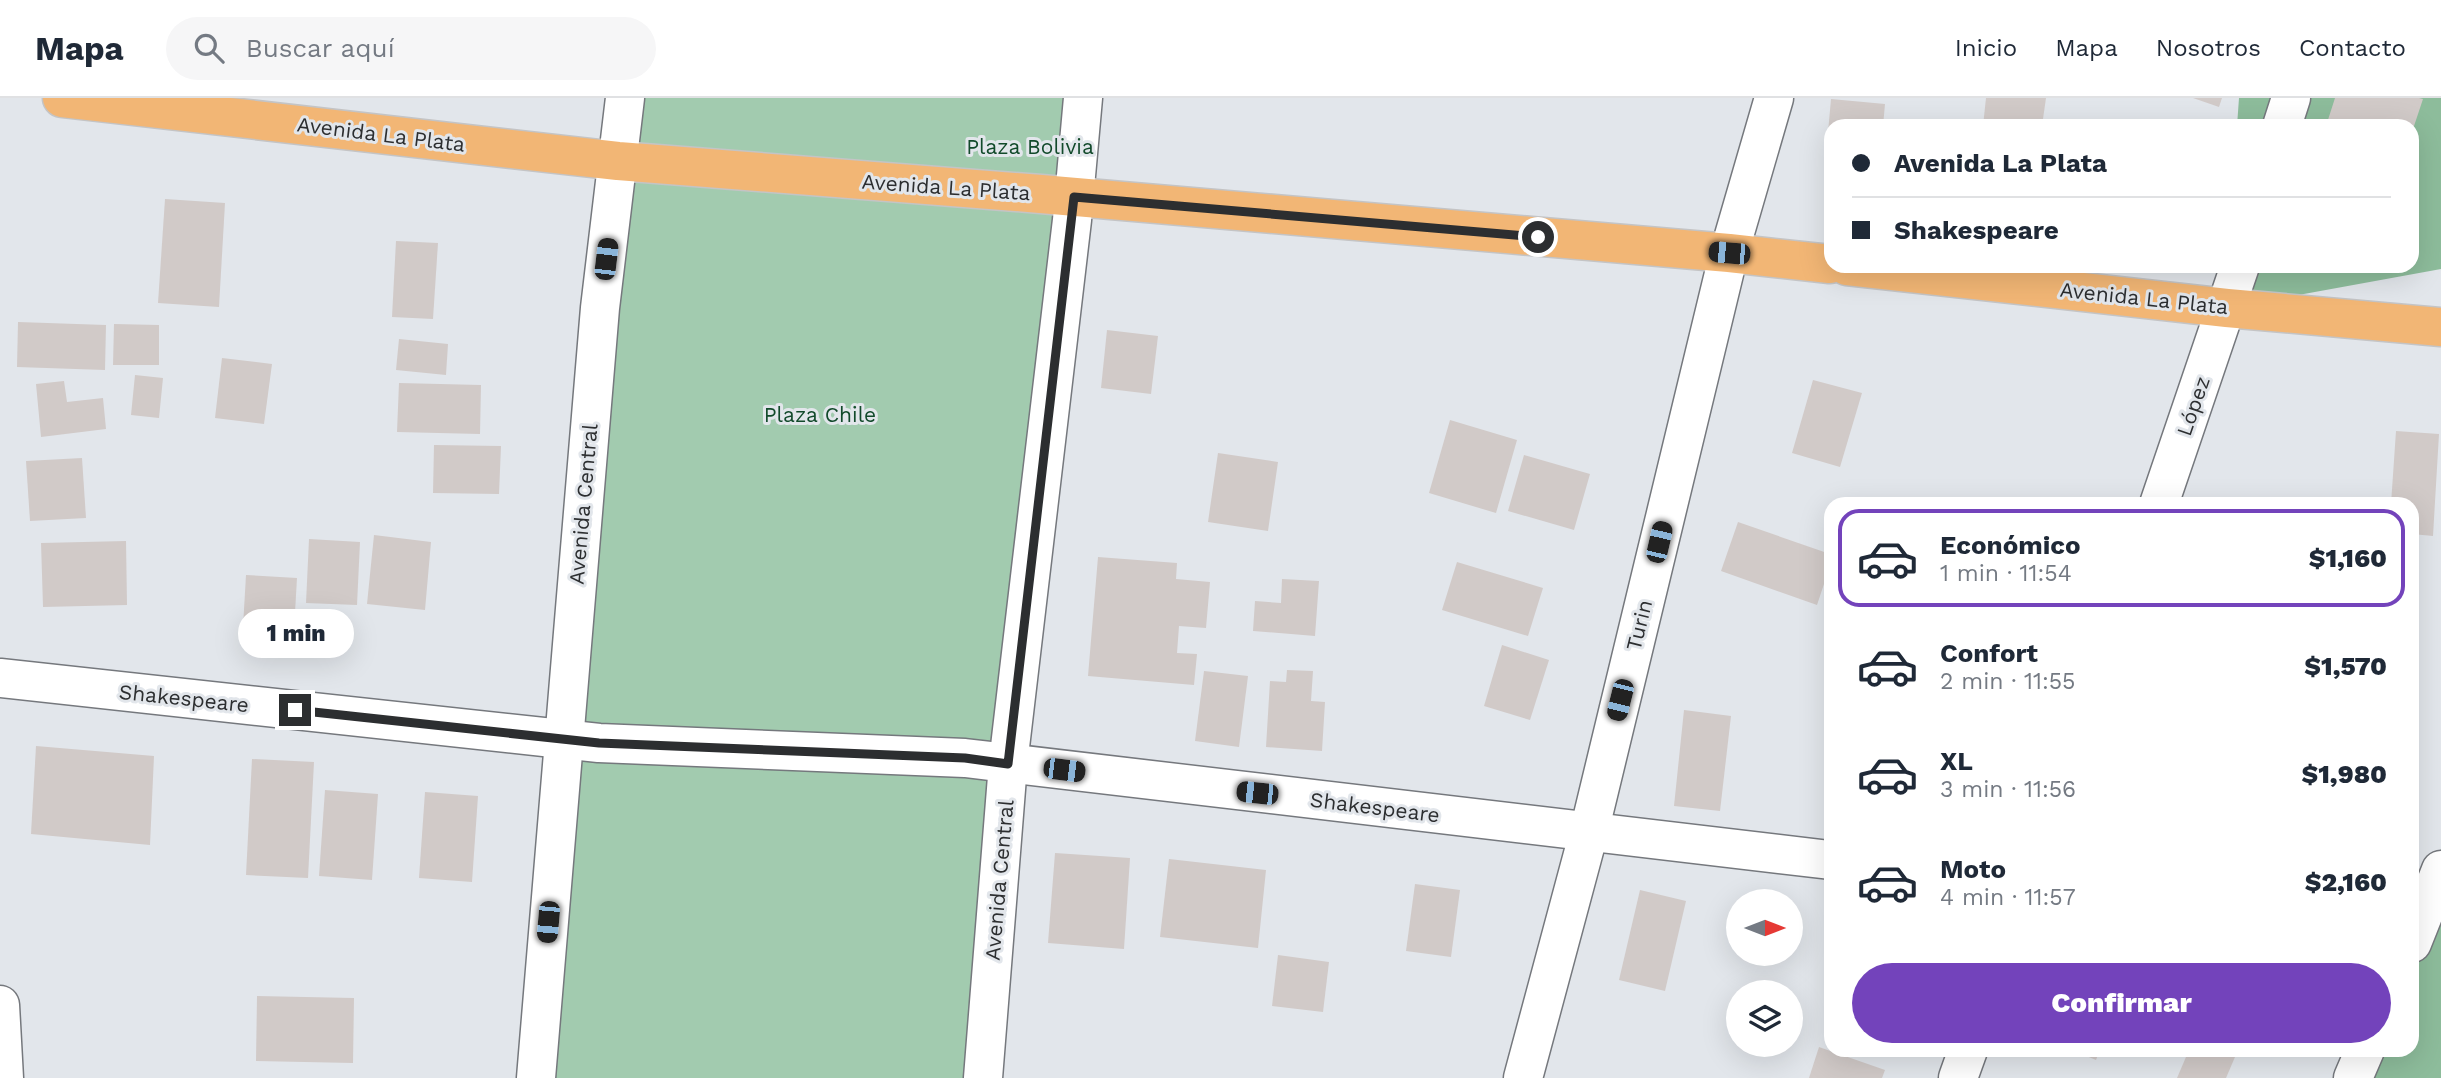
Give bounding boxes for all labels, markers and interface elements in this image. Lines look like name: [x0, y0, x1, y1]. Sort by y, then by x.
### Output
search box: [166, 17, 656, 80]
text: Mapa: [35, 29, 124, 68]
icon: search: [190, 29, 228, 67]
text: Buscar aquí: [246, 33, 395, 63]
text: Inicio: [1955, 34, 2017, 62]
text: Mapa: [2055, 34, 2118, 62]
text: Nosotros: [2156, 34, 2261, 62]
text: Contacto: [2299, 34, 2406, 62]
street label: Avenida La Plata: [296, 111, 467, 157]
park label: Plaza Bolivia: [966, 134, 1094, 159]
text: Avenida La Plata: [1894, 148, 2107, 178]
street label: Avenida La Plata: [861, 169, 1031, 205]
text: Shakespeare: [1894, 215, 2059, 245]
route start: [1522, 221, 1554, 253]
car: [594, 237, 619, 281]
car: [1708, 241, 1751, 265]
street label: Avenida La Plata: [2059, 277, 2229, 319]
street label: López: [2171, 373, 2215, 439]
park label: Plaza Chile: [764, 402, 876, 427]
street label: Avenida Central: [564, 422, 603, 585]
car: [1645, 519, 1674, 565]
icon: car: [1856, 527, 1919, 590]
text: Económico: [1940, 530, 2081, 560]
text: $1,160: [2309, 543, 2387, 573]
text: 1 min · 11:54: [1940, 560, 2072, 587]
street label: Turin: [1621, 597, 1657, 653]
callout: 1 min: [237, 608, 353, 658]
text: 1 min: [266, 620, 326, 647]
icon: car: [1856, 635, 1919, 698]
text: Confort: [1940, 638, 2038, 668]
text: $1,570: [2304, 651, 2387, 681]
text: 2 min · 11:55: [1940, 668, 2075, 695]
car: [1605, 677, 1636, 723]
street label: Shakespeare: [118, 679, 250, 717]
route end: [279, 694, 311, 726]
icon: car: [1856, 743, 1919, 806]
text: XL: [1940, 746, 1973, 776]
car: [1042, 757, 1087, 783]
text: $1,980: [2301, 759, 2387, 789]
text: 3 min · 11:56: [1940, 776, 2076, 803]
car: [1236, 780, 1279, 806]
street label: Shakespeare: [1309, 787, 1441, 827]
street label: Avenida Central: [980, 798, 1019, 961]
icon: car: [1856, 851, 1919, 914]
text: Moto: [1940, 854, 2006, 884]
text: $2,160: [2305, 867, 2387, 897]
text: 4 min · 11:57: [1940, 884, 2076, 911]
north arrow: [1726, 889, 1802, 966]
map controls: [1726, 889, 1803, 1057]
car: [536, 900, 561, 944]
button: Confirmar: [1852, 963, 2391, 1043]
button: layers: [1726, 980, 1803, 1057]

